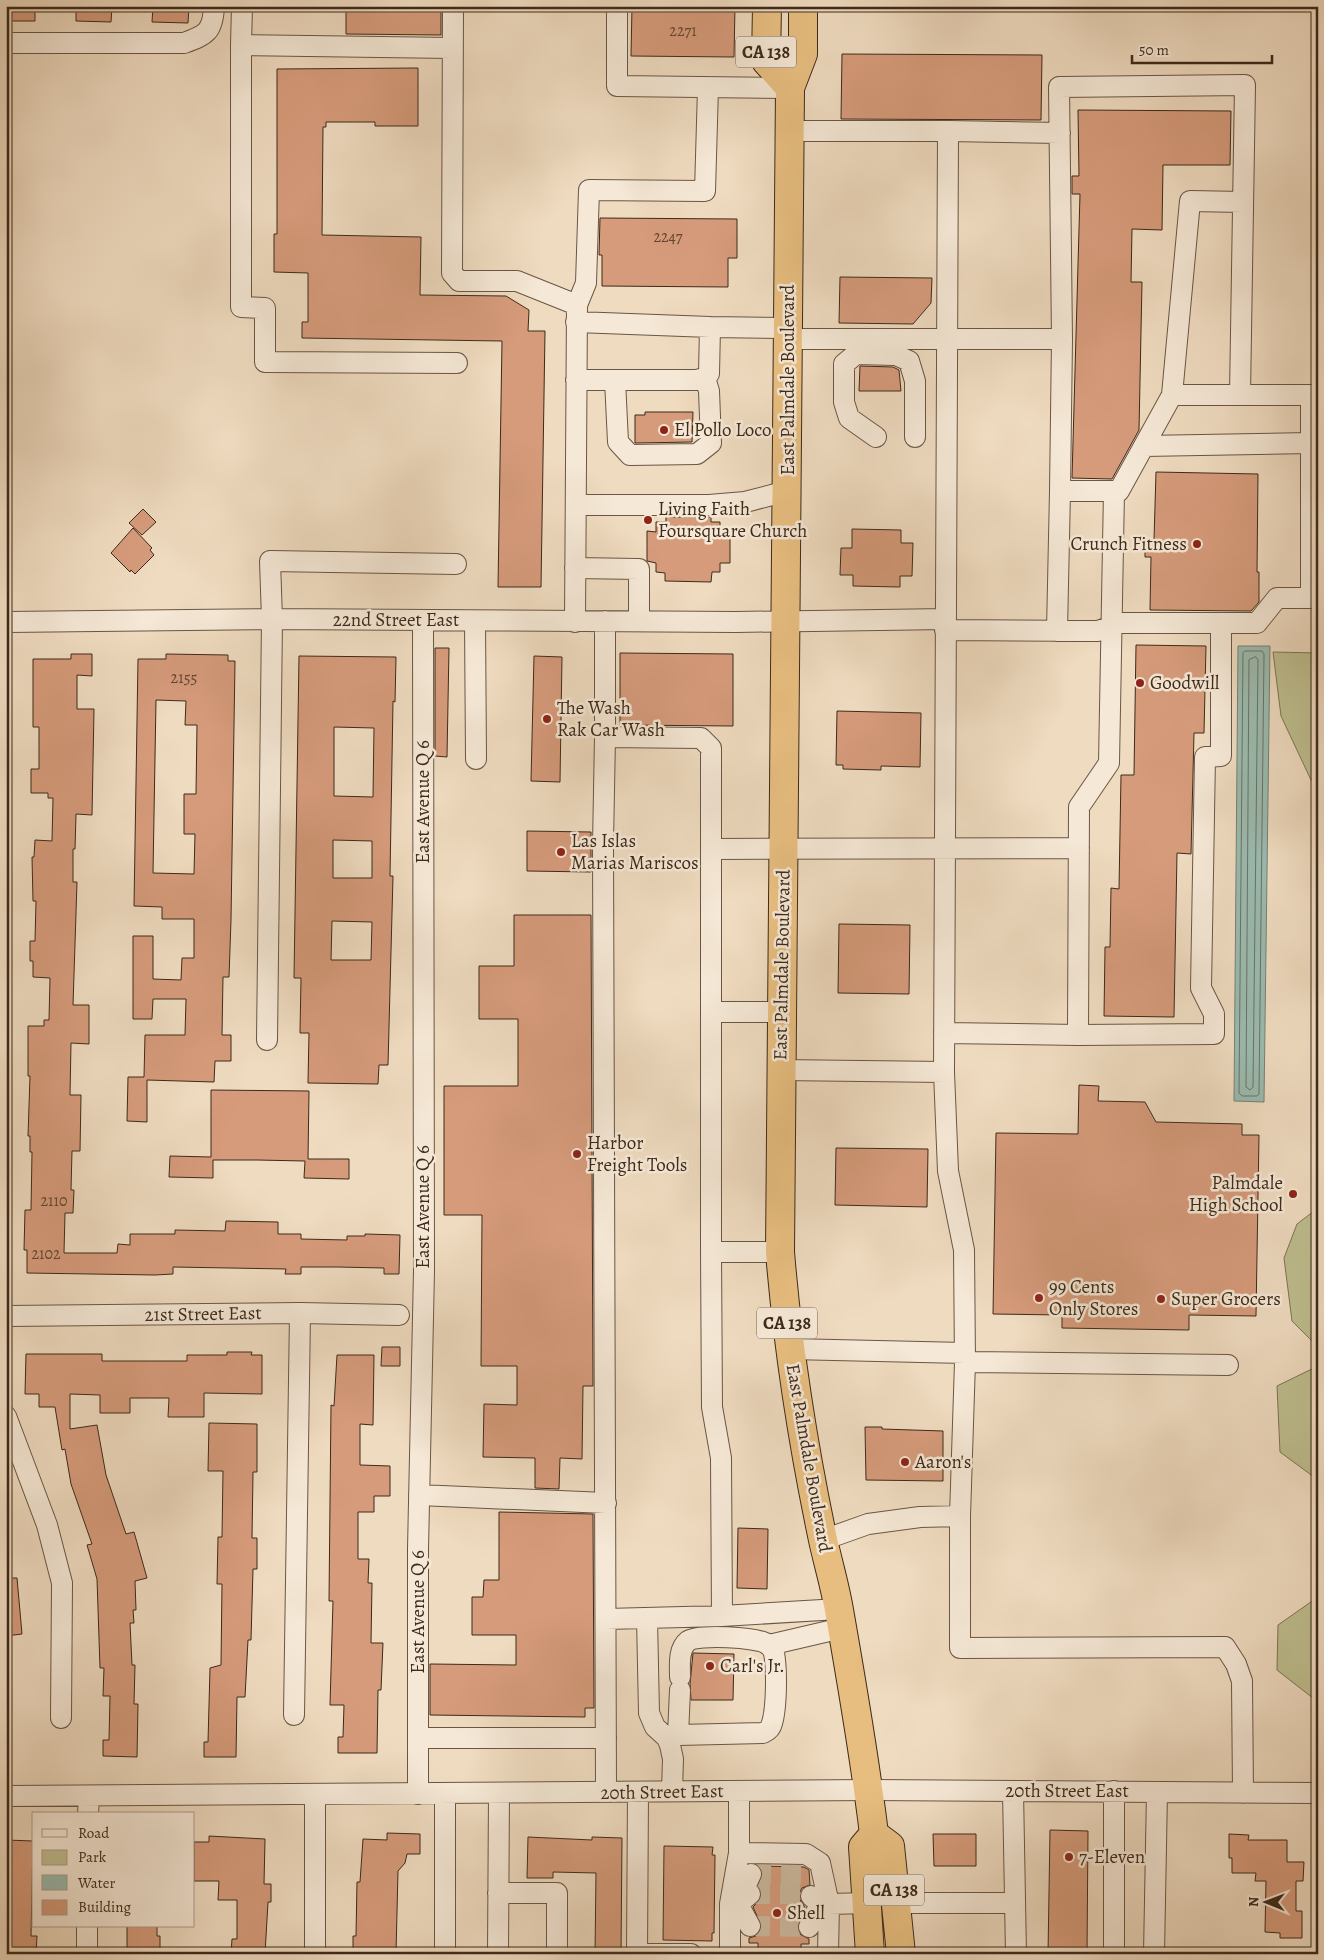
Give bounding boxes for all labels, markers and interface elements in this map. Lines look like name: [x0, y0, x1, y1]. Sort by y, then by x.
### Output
house number: 2271: [669, 20, 697, 42]
scale bar: [1132, 32, 1272, 64]
road number: CA 138: [736, 36, 796, 68]
text: 50 m: [1139, 40, 1169, 60]
house number: 2247: [653, 226, 683, 248]
street label: East Palmdale Boulevard: [775, 284, 801, 476]
place label: El Pollo Loco: [674, 417, 772, 443]
marker: El Pollo Loco: [658, 424, 670, 436]
place label: Living Faith Foursquare Church: [658, 496, 807, 544]
marker: Living Faith Foursquare Church: [642, 514, 654, 526]
place label: Crunch Fitness: [1070, 531, 1187, 557]
marker: Crunch Fitness: [1191, 538, 1203, 550]
street label: 22nd Street East: [333, 607, 459, 633]
house number: 2155: [171, 667, 198, 689]
place label: Goodwill: [1150, 670, 1220, 696]
marker: Goodwill: [1134, 677, 1146, 689]
place label: The Wash Rak Car Wash: [557, 695, 665, 743]
marker: The Wash Rak Car Wash: [541, 713, 553, 725]
street label: East Avenue Q 6: [410, 740, 436, 864]
place label: Las Islas Marias Mariscos: [571, 828, 699, 876]
marker: Las Islas Marias Mariscos: [555, 846, 567, 858]
street label: East Palmdale Boulevard: [767, 868, 797, 1061]
place label: Harbor Freight Tools: [587, 1130, 687, 1178]
street label: East Avenue Q 6: [410, 1145, 436, 1269]
marker: Harbor Freight Tools: [571, 1148, 583, 1160]
place label: Palmdale High School: [1189, 1170, 1283, 1218]
marker: Palmdale High School: [1287, 1188, 1299, 1200]
house number: 2110: [40, 1190, 68, 1212]
house number: 2102: [31, 1243, 61, 1265]
place label: 99 Cents Only Stores: [1049, 1274, 1138, 1322]
place label: Super Grocers: [1171, 1286, 1281, 1312]
marker: 99 Cents Only Stores: [1033, 1292, 1045, 1304]
marker: Super Grocers: [1155, 1293, 1167, 1305]
street label: 21st Street East: [144, 1300, 262, 1328]
road number: CA 138: [757, 1308, 817, 1339]
street label: East Palmdale Boulevard: [780, 1362, 839, 1555]
place label: Aaron's: [914, 1449, 971, 1475]
marker: Aaron's: [899, 1456, 911, 1468]
street label: East Avenue Q 6: [405, 1550, 431, 1674]
place label: Carl's Jr.: [720, 1653, 785, 1679]
marker: Carl's Jr.: [704, 1660, 716, 1672]
street label: 20th Street East: [600, 1778, 724, 1806]
street label: 20th Street East: [1005, 1778, 1129, 1804]
legend: [32, 1812, 195, 1928]
text: Road: [78, 1823, 110, 1843]
place label: 7-Eleven: [1079, 1844, 1145, 1870]
text: Park: [78, 1847, 107, 1867]
marker: 7-Eleven: [1063, 1851, 1075, 1863]
text: Water: [77, 1873, 115, 1893]
road number: CA 138: [864, 1874, 924, 1906]
north arrow: [1242, 1878, 1292, 1928]
text: Building: [78, 1897, 131, 1917]
text: N: [1244, 1897, 1263, 1907]
place label: Shell: [787, 1900, 825, 1926]
marker: Shell: [771, 1907, 783, 1919]

